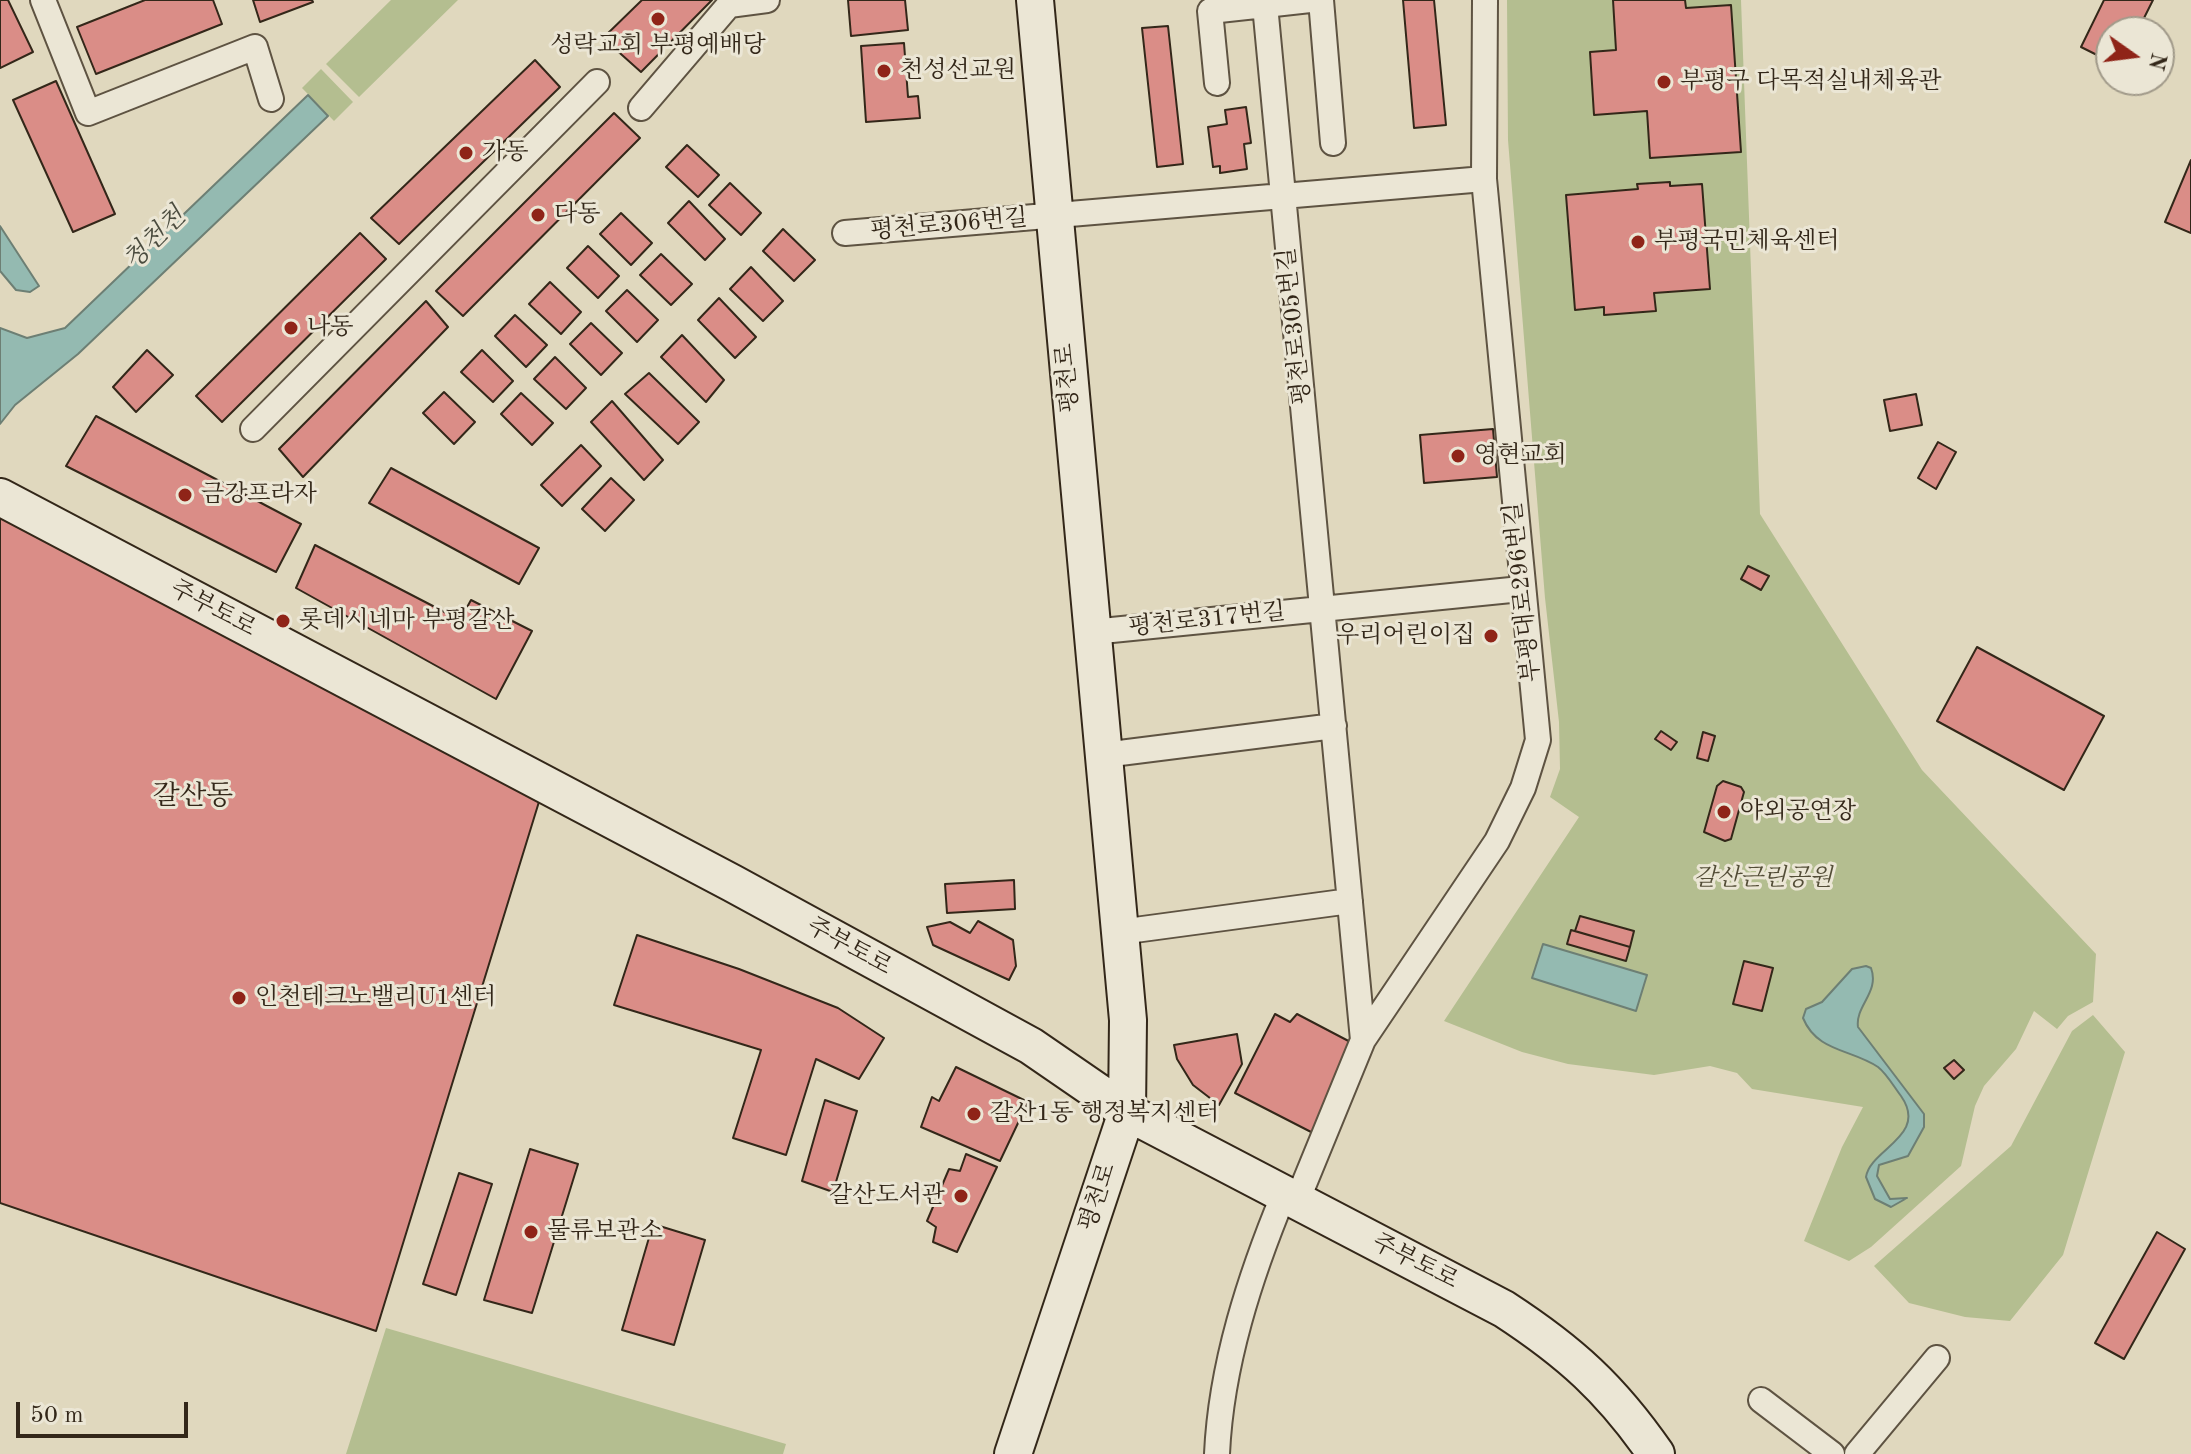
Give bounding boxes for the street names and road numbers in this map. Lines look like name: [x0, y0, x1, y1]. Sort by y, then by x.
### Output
street label: 평천로306번길: [869, 204, 1029, 246]
street label: 평천로305번길: [1272, 246, 1318, 406]
street label: 평천로: [1051, 342, 1085, 414]
street label: 부평대로296번길: [1499, 501, 1547, 683]
street label: 주부토로: [165, 575, 261, 643]
street label: 평천로317번길: [1127, 597, 1287, 643]
street label: 주부토로: [801, 912, 897, 982]
street label: 평천로: [1074, 1159, 1122, 1235]
street label: 주부토로: [1367, 1228, 1463, 1296]

